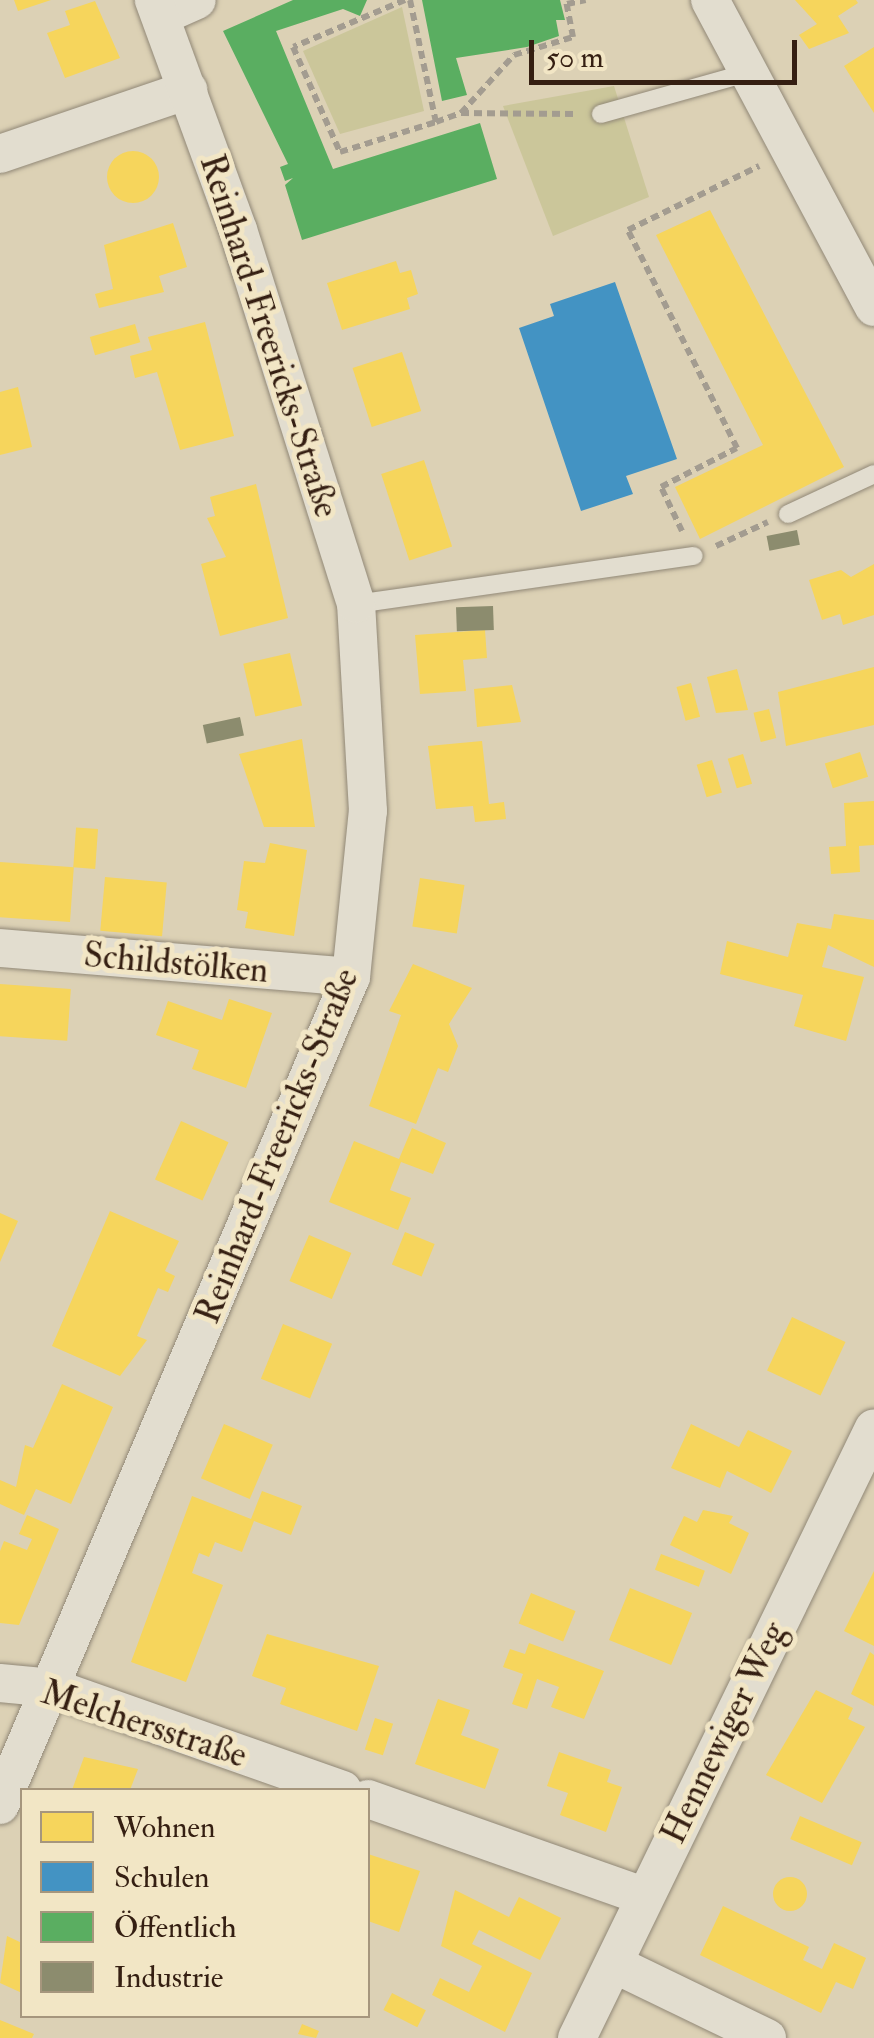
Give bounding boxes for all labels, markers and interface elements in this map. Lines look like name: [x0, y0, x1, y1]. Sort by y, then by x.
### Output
scale bar: [534, 20, 802, 82]
text: 50 m: [546, 39, 604, 76]
street label: Reinhard-Freericks-Straße: [190, 149, 348, 523]
street label: Schildstölken: [82, 934, 270, 992]
street label: Reinhard-Freericks-Straße: [187, 962, 367, 1330]
street label: Hennewiger Weg: [652, 1615, 796, 1851]
street label: Melchersstraße: [36, 1671, 252, 1777]
legend: [20, 1788, 370, 2018]
text: Wohnen: [114, 1809, 215, 1846]
text: Schulen: [114, 1859, 209, 1896]
text: Öffentlich: [114, 1909, 236, 1946]
text: Industrie: [114, 1959, 223, 1996]

